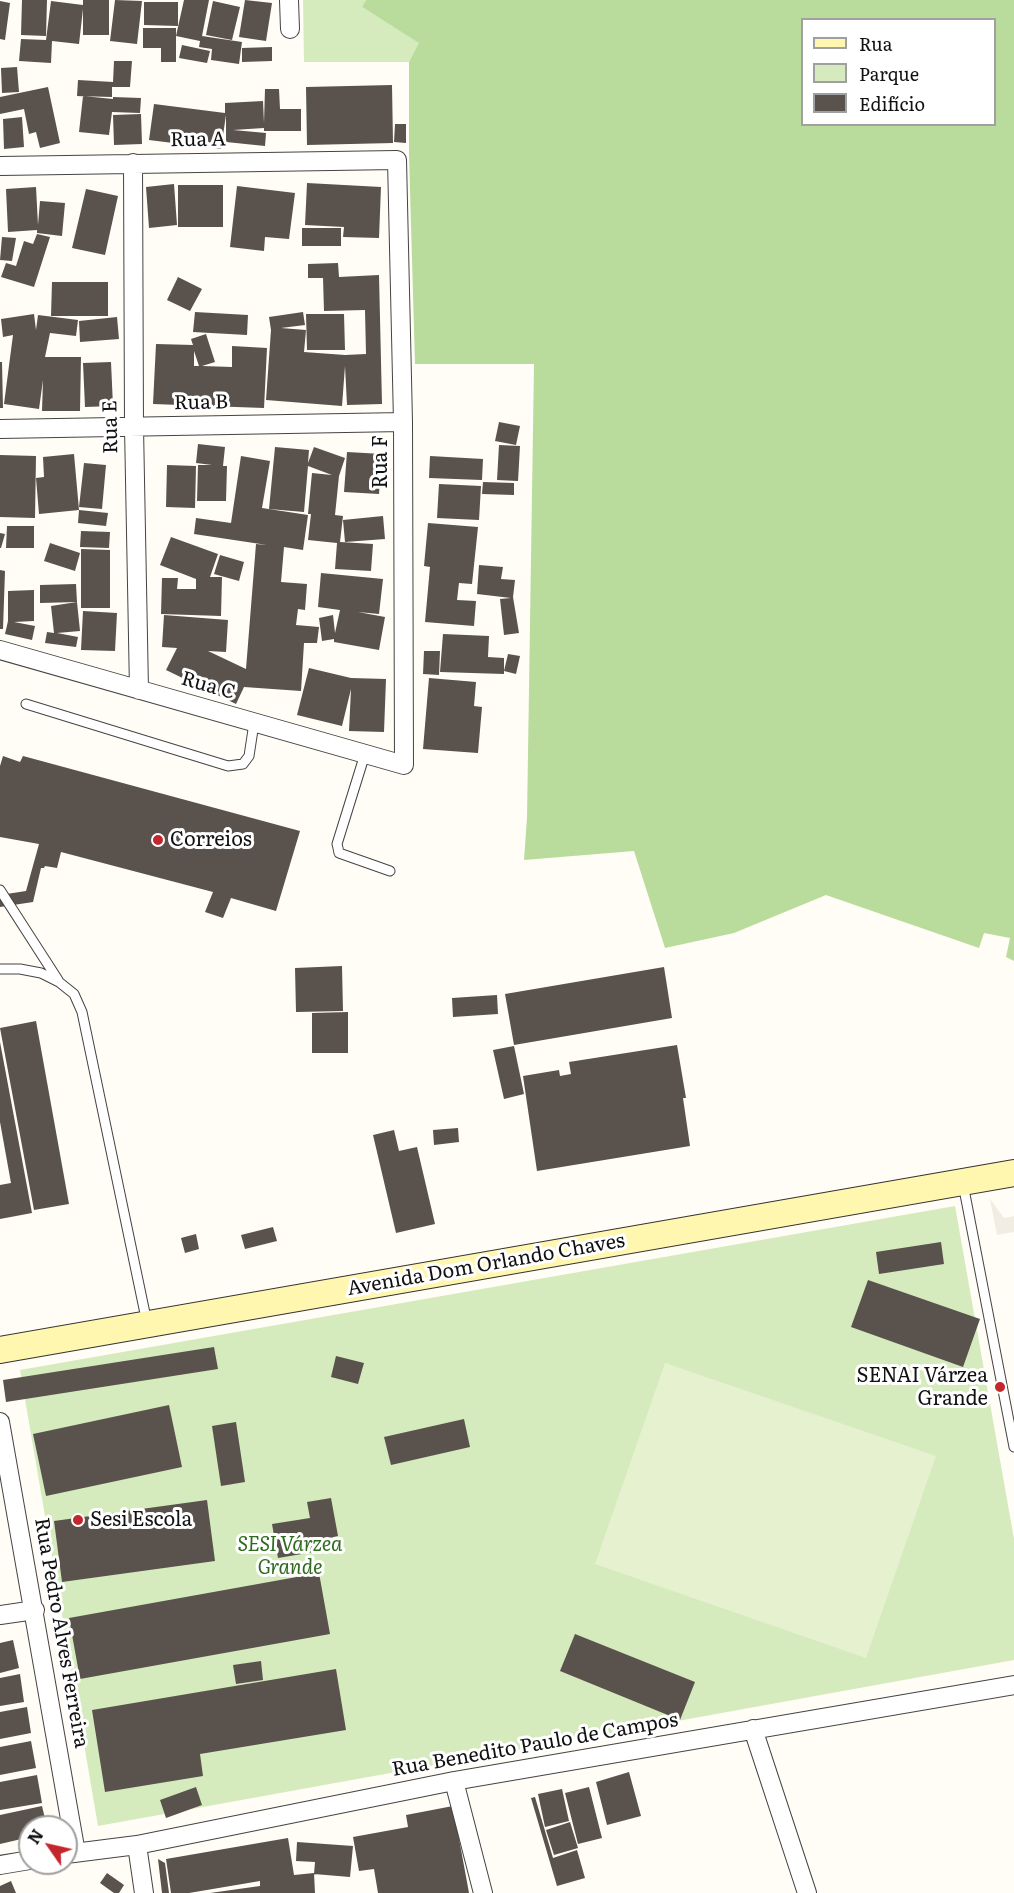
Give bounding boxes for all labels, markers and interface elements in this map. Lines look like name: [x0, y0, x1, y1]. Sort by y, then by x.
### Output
legend: [801, 18, 996, 126]
text: Rua: [859, 30, 892, 57]
text: Parque: [859, 60, 919, 87]
text: Edifício: [859, 90, 925, 117]
street label: Rua A: [170, 128, 226, 152]
street label: Rua B: [174, 391, 228, 415]
street label: Rua E: [99, 400, 123, 454]
street label: Rua F: [369, 435, 393, 489]
street label: Rua C: [178, 667, 238, 705]
place label: Correios: [170, 828, 252, 852]
marker: Correios: [151, 833, 165, 847]
street label: Avenida Dom Orlando Chaves: [345, 1229, 627, 1301]
place label: SENAI Várzea Grande: [856, 1364, 988, 1411]
marker: SENAI Várzea Grande: [993, 1380, 1007, 1394]
place label: Sesi Escola: [90, 1508, 192, 1532]
marker: Sesi Escola: [71, 1513, 85, 1527]
street label: Rua Pedro Alves Ferreira: [29, 1516, 93, 1750]
park label: SESI Várzea Grande: [238, 1533, 342, 1580]
street label: Rua Benedito Paulo de Campos: [390, 1708, 680, 1782]
north arrow: [18, 1815, 78, 1875]
text: N: [21, 1824, 48, 1848]

